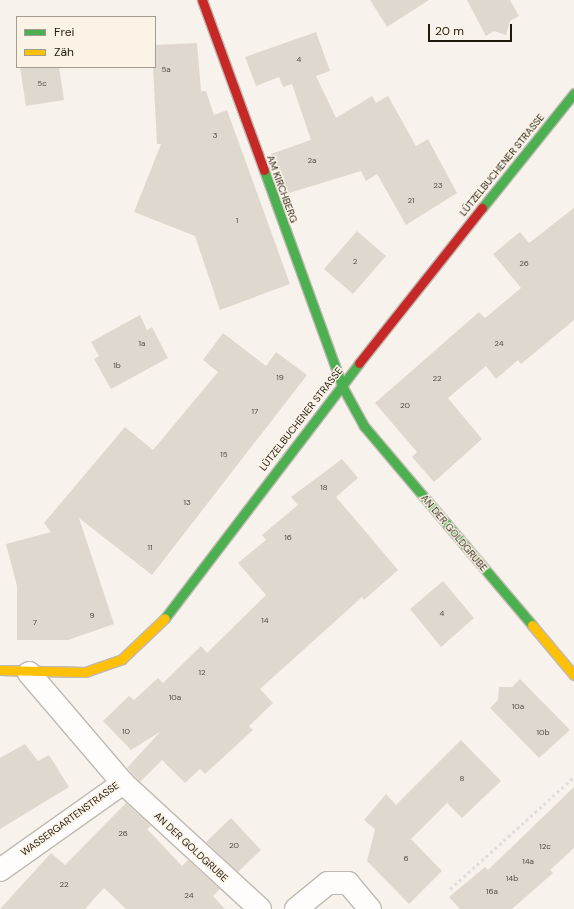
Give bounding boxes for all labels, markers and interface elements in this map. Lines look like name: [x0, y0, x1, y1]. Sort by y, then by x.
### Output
legend: [16, 16, 156, 68]
scale bar: [430, 16, 514, 42]
text: 20 m: [435, 23, 464, 39]
text: Frei: [54, 24, 74, 40]
text: Zäh: [54, 44, 74, 60]
house number: 4: [297, 55, 301, 65]
house number: 5a: [161, 65, 171, 75]
house number: 5c: [37, 79, 47, 89]
street label: LÜTZELBUCHENER STRASSE: [457, 112, 547, 218]
house number: 3: [213, 131, 217, 141]
street label: AM KIRCHBERG: [264, 154, 300, 224]
house number: 2a: [308, 156, 316, 166]
house number: 23: [433, 181, 443, 191]
house number: 21: [407, 196, 415, 206]
house number: 1: [236, 216, 238, 226]
house number: 2: [353, 257, 357, 267]
house number: 26: [519, 259, 529, 269]
house number: 1a: [139, 339, 145, 349]
house number: 24: [494, 339, 504, 349]
house number: 1b: [113, 361, 121, 371]
street label: LÜTZELBUCHENER STRASSE: [257, 365, 345, 473]
house number: 19: [276, 373, 284, 383]
house number: 22: [432, 374, 442, 384]
house number: 20: [400, 401, 410, 411]
house number: 17: [252, 407, 258, 417]
house number: 15: [220, 450, 228, 460]
house number: 18: [320, 483, 328, 493]
street label: AN DER GOLDGRUBE: [418, 492, 490, 574]
house number: 13: [183, 498, 191, 508]
house number: 16: [284, 533, 292, 543]
house number: 11: [148, 543, 152, 553]
house number: 4: [440, 609, 444, 619]
house number: 9: [89, 611, 95, 621]
house number: 14: [261, 616, 269, 626]
house number: 7: [33, 618, 37, 628]
house number: 12: [198, 668, 206, 678]
house number: 10a: [169, 693, 181, 703]
house number: 10a: [512, 702, 524, 712]
house number: 10: [122, 727, 130, 737]
house number: 10b: [537, 728, 549, 738]
house number: 8: [460, 774, 464, 784]
street label: WASSERGARTENSTRASSE: [19, 779, 121, 859]
street label: AN DER GOLDGRUBE: [152, 810, 230, 884]
house number: 26: [118, 829, 128, 839]
house number: 20: [229, 841, 239, 851]
house number: 12c: [539, 842, 551, 852]
house number: 6: [403, 854, 409, 864]
house number: 14a: [522, 857, 534, 867]
house number: 14b: [506, 874, 518, 884]
house number: 22: [59, 880, 69, 890]
house number: 16a: [486, 887, 498, 897]
house number: 24: [184, 891, 194, 901]

